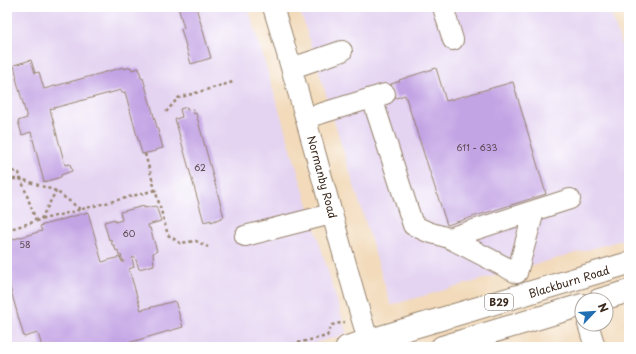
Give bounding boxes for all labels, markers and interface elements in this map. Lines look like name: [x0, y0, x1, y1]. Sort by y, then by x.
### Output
street label: Normanby Road: [303, 134, 342, 220]
house number: 611 - 633: [457, 140, 498, 154]
house number: 62: [194, 160, 206, 174]
house number: 60: [123, 226, 136, 240]
house number: 58: [19, 237, 31, 251]
street label: Blackburn Road: [526, 261, 612, 302]
north arrow: [574, 292, 614, 332]
road number: B29: [485, 294, 513, 310]
text: N: [594, 300, 613, 315]

